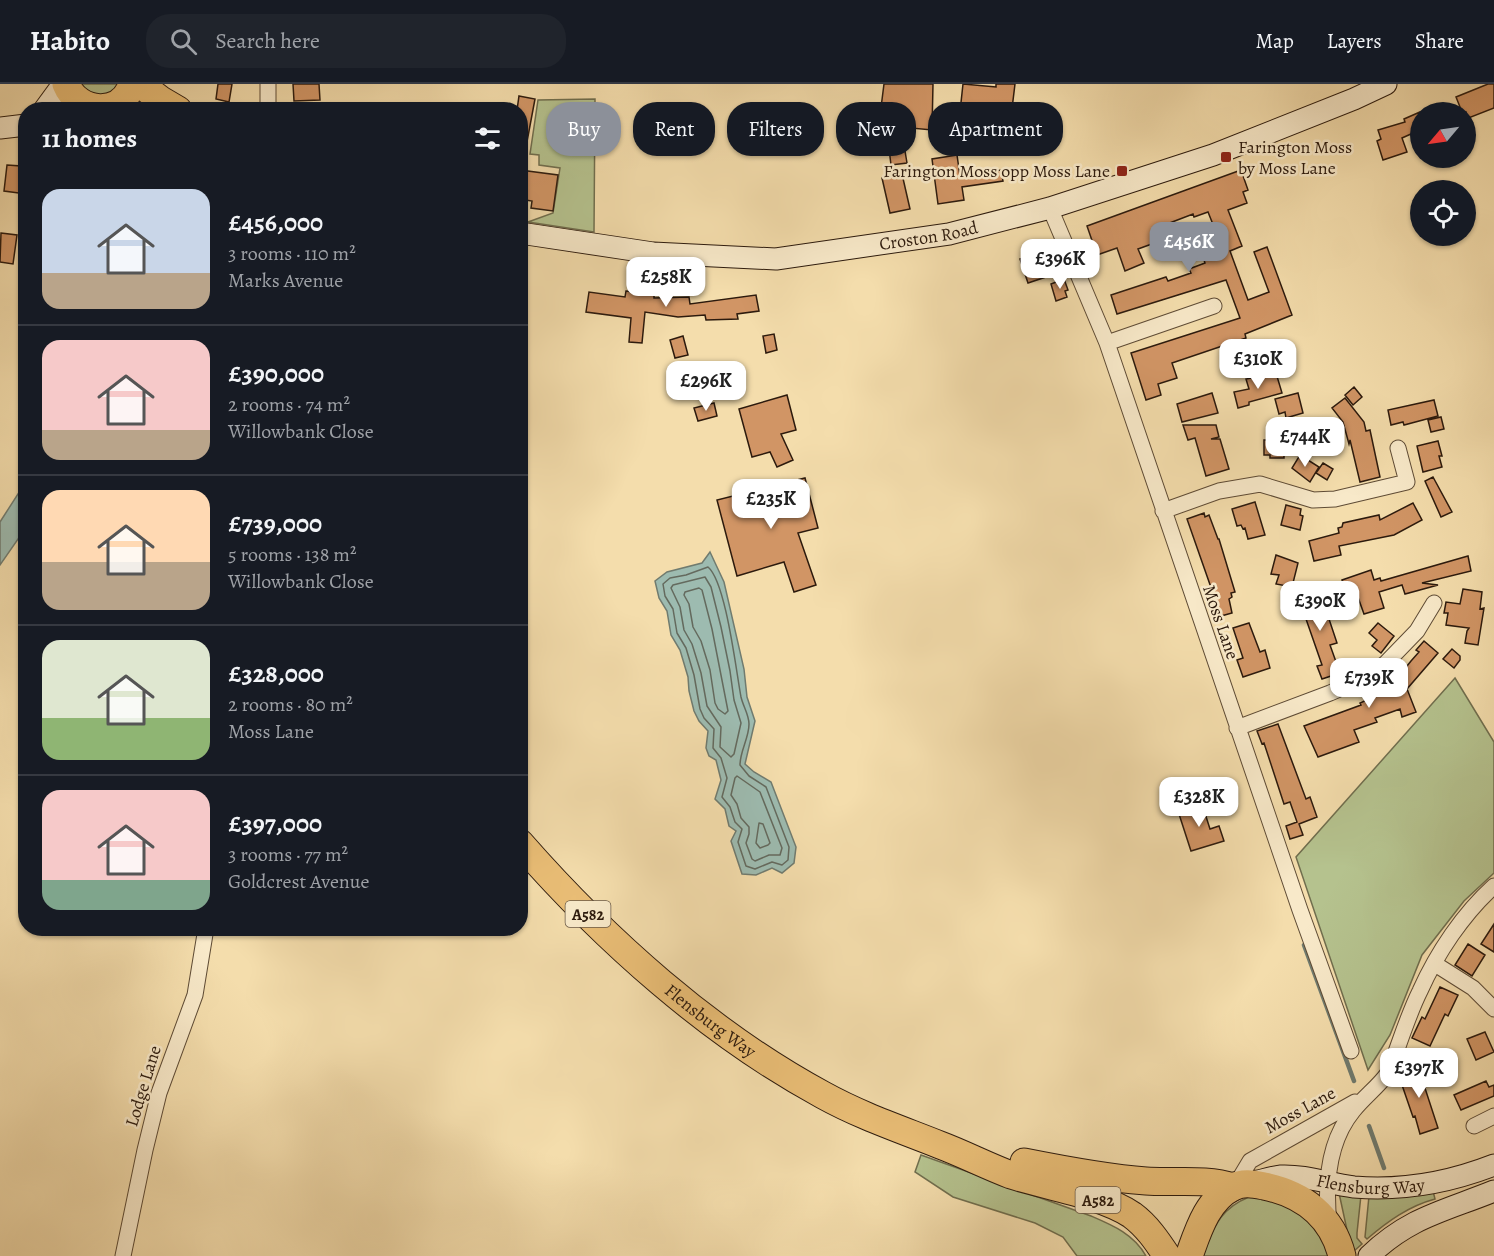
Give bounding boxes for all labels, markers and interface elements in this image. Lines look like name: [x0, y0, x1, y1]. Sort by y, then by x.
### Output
search box: [146, 14, 566, 68]
text: Habito: [30, 22, 110, 60]
icon: search: [167, 25, 200, 58]
text: Search here: [215, 26, 320, 56]
text: Map: [1255, 27, 1294, 55]
text: Layers: [1327, 27, 1382, 55]
text: Share: [1415, 27, 1464, 55]
chip: Buy: [546, 102, 621, 156]
chip: Rent: [633, 102, 715, 156]
chip: Filters: [727, 102, 824, 156]
chip: New: [836, 102, 916, 156]
chip: Apartment: [928, 102, 1063, 156]
north arrow: [1410, 102, 1476, 168]
map controls: [1410, 102, 1476, 246]
text: 11 homes: [42, 121, 137, 156]
icon: filters: [471, 122, 504, 155]
place label: Farington Moss by Moss Lane: [1238, 135, 1352, 180]
marker: Farington Moss by Moss Lane: [1219, 150, 1233, 164]
place label: Farington Moss opp Moss Lane: [883, 159, 1110, 183]
marker: Farington Moss opp Moss Lane: [1115, 164, 1129, 178]
button: locate: [1410, 180, 1476, 246]
text: £456,000: [228, 205, 323, 240]
icon: home: [90, 213, 162, 285]
street label: Croston Road: [878, 215, 981, 256]
pin: £456K: [1147, 222, 1231, 273]
text: £456K: [1164, 228, 1214, 255]
pin: £396K: [1018, 239, 1102, 290]
text: 3 rooms · 110 m²: [228, 240, 356, 267]
text: £396K: [1035, 245, 1085, 272]
pin: £258K: [624, 257, 708, 308]
text: £258K: [640, 263, 692, 290]
text: Marks Avenue: [228, 267, 343, 294]
pin: £310K: [1216, 339, 1300, 390]
text: £310K: [1233, 345, 1283, 372]
text: £390,000: [228, 356, 324, 391]
pin: £296K: [664, 361, 748, 412]
icon: home: [90, 364, 162, 436]
text: £296K: [680, 367, 732, 394]
text: 2 rooms · 74 m²: [228, 391, 350, 418]
pin: £744K: [1263, 417, 1347, 468]
text: Willowbank Close: [228, 418, 374, 445]
text: £744K: [1280, 423, 1330, 450]
pin: £235K: [729, 479, 813, 530]
text: £235K: [746, 485, 796, 512]
text: £739,000: [228, 506, 322, 541]
icon: home: [90, 514, 162, 586]
text: 5 rooms · 138 m²: [228, 541, 357, 568]
text: Willowbank Close: [228, 568, 374, 595]
pin: £390K: [1278, 581, 1362, 632]
street label: Moss Lane: [1197, 582, 1245, 662]
text: £390K: [1294, 587, 1346, 614]
text: £328,000: [228, 656, 324, 691]
pin: £739K: [1327, 658, 1411, 709]
icon: home: [90, 664, 162, 736]
text: £739K: [1344, 664, 1394, 691]
text: 2 rooms · 80 m²: [228, 691, 353, 718]
text: Moss Lane: [228, 718, 314, 745]
pin: £328K: [1157, 777, 1241, 828]
text: £328K: [1173, 783, 1225, 810]
text: £397,000: [228, 806, 322, 841]
icon: home: [90, 814, 162, 886]
text: 3 rooms · 77 m²: [228, 841, 348, 868]
text: Goldcrest Avenue: [228, 868, 370, 895]
road number: A582: [566, 901, 610, 927]
street label: Flensburg Way: [660, 979, 762, 1064]
street label: Lodge Lane: [119, 1042, 167, 1130]
pin: £397K: [1377, 1048, 1461, 1099]
text: £397K: [1394, 1054, 1444, 1081]
street label: Moss Lane: [1260, 1081, 1340, 1139]
street label: Flensburg Way: [1314, 1168, 1427, 1200]
road number: A582: [1076, 1187, 1120, 1213]

